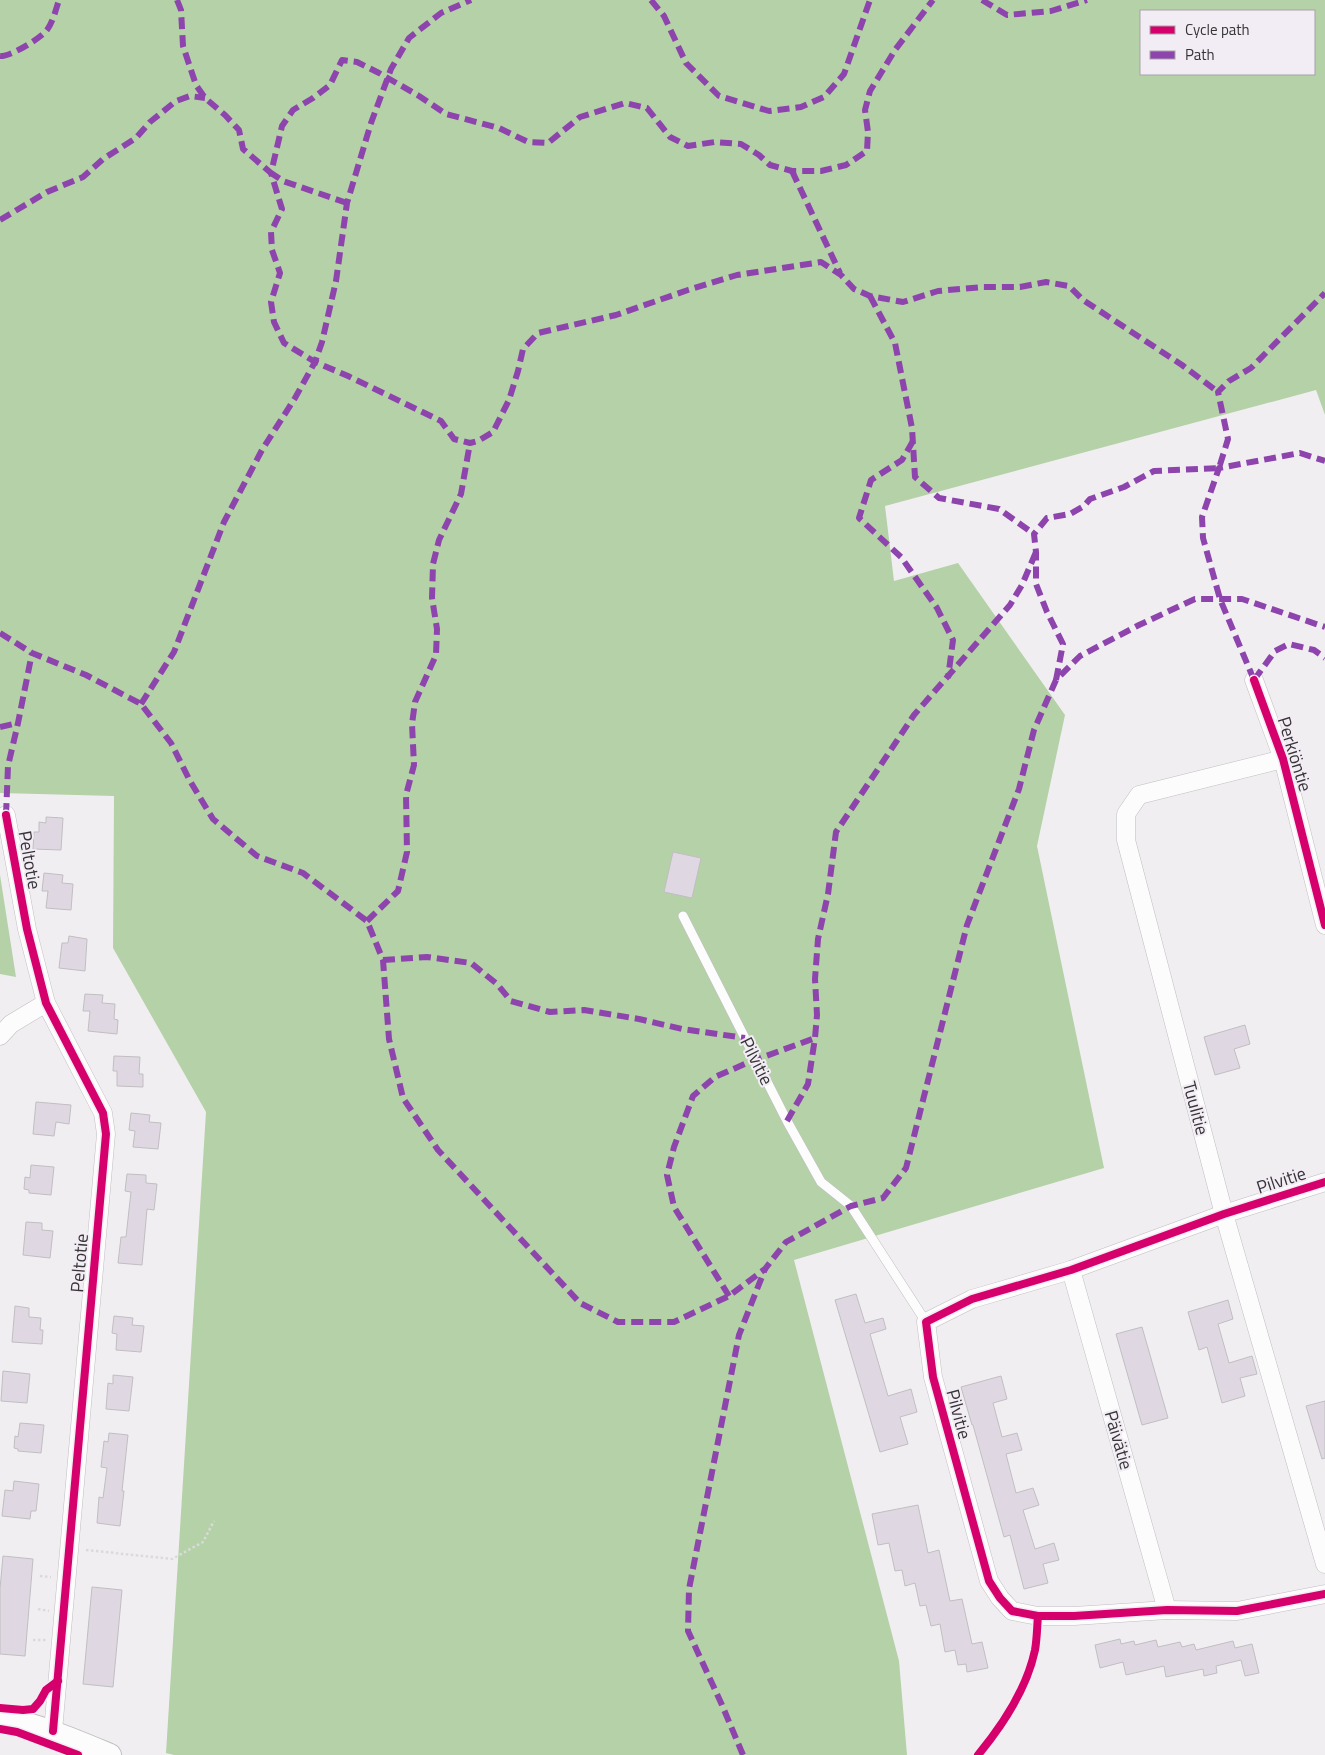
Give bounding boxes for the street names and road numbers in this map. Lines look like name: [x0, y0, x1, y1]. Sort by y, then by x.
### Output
street label: Perkiöntie: [1271, 713, 1319, 795]
street label: Peltotie: [12, 829, 48, 891]
street label: Pilvitie: [733, 1032, 781, 1090]
street label: Tuulitie: [1176, 1078, 1216, 1138]
street label: Pilvitie: [1253, 1159, 1309, 1201]
street label: Peltotie: [63, 1232, 95, 1294]
street label: Pilvitie: [939, 1386, 979, 1442]
street label: Päivätie: [1098, 1407, 1140, 1473]

